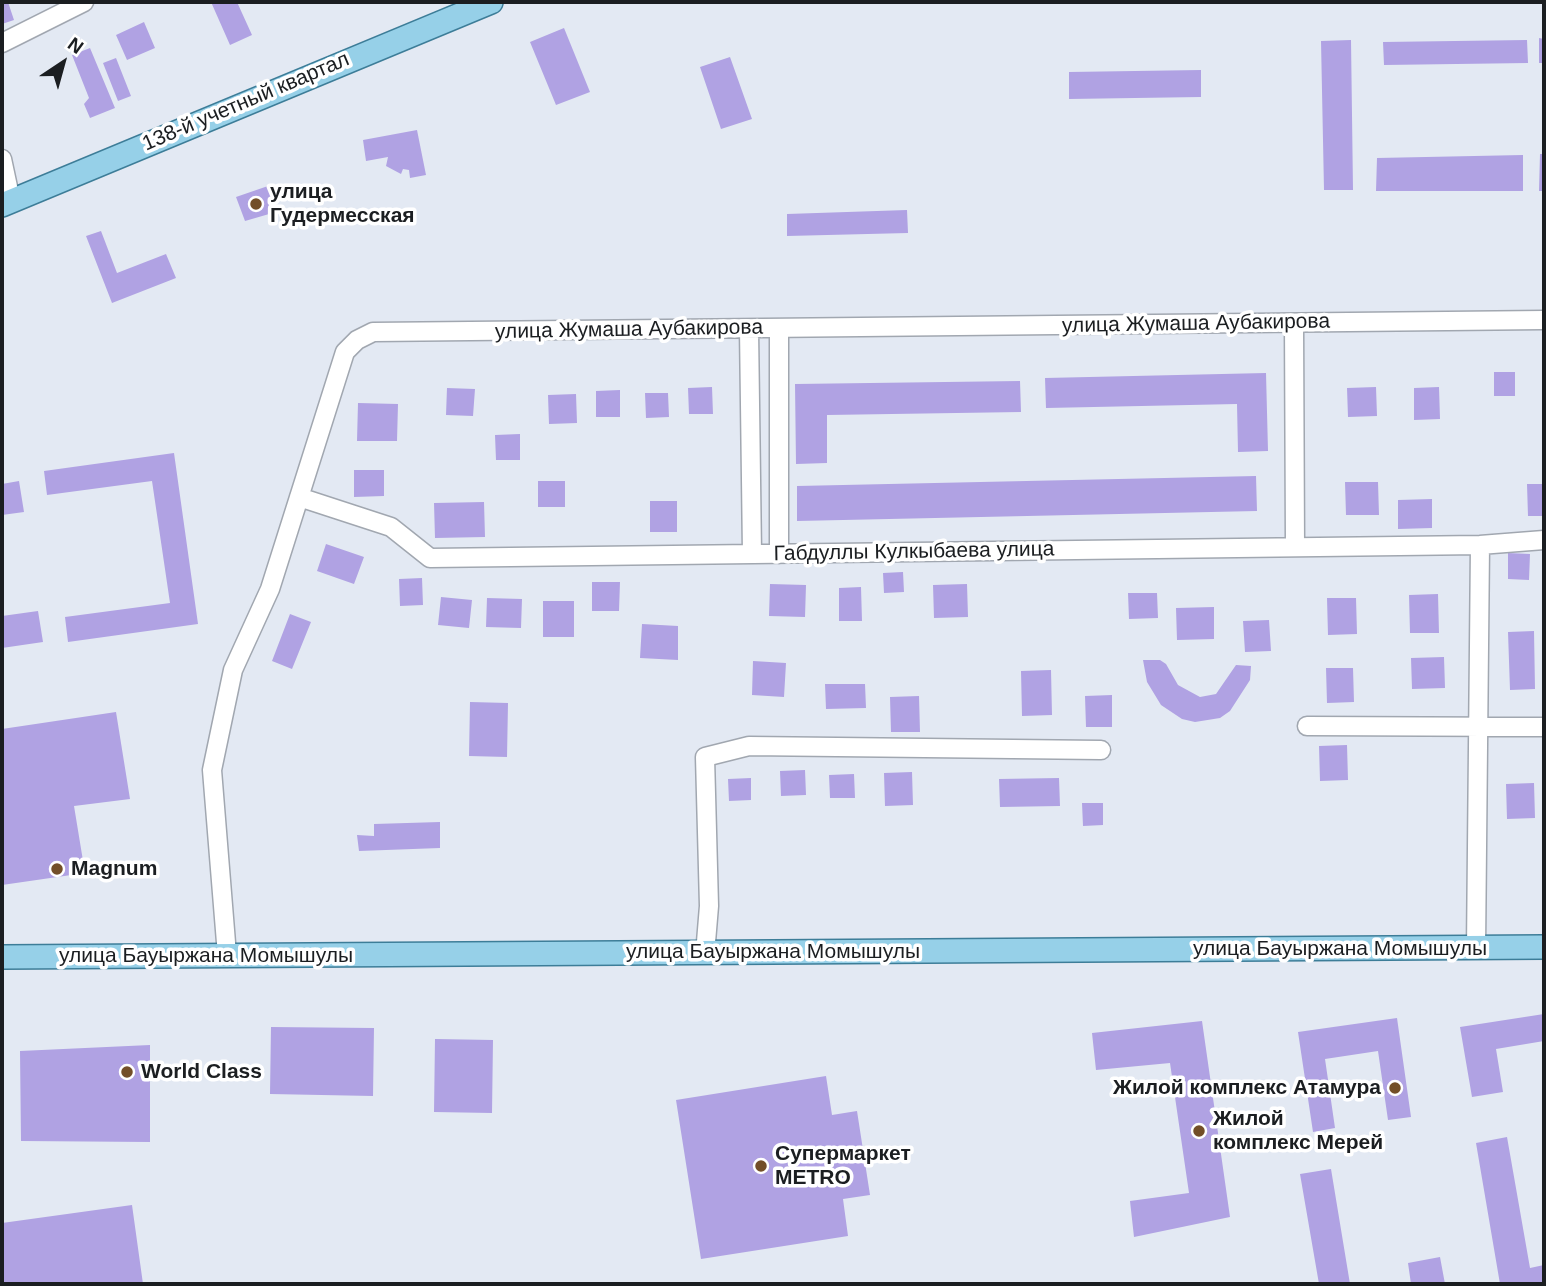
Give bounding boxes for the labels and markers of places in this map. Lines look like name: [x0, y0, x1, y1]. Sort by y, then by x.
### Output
place label: улица Гудермесская: [270, 179, 415, 229]
marker: улица Гудермесская: [248, 196, 264, 212]
place label: Magnum: [71, 856, 157, 882]
marker: Magnum: [49, 861, 65, 877]
place label: World Class: [141, 1059, 262, 1085]
marker: World Class: [119, 1064, 135, 1080]
place label: Жилой комплекс Атамура: [1113, 1075, 1381, 1101]
marker: Жилой комплекс Атамура: [1387, 1080, 1403, 1096]
place label: Жилой комплекс Мерей: [1213, 1106, 1383, 1156]
marker: Жилой комплекс Мерей: [1191, 1123, 1207, 1139]
place label: Супермаркет METRO: [775, 1141, 911, 1191]
marker: Супермаркет METRO: [753, 1158, 769, 1174]

